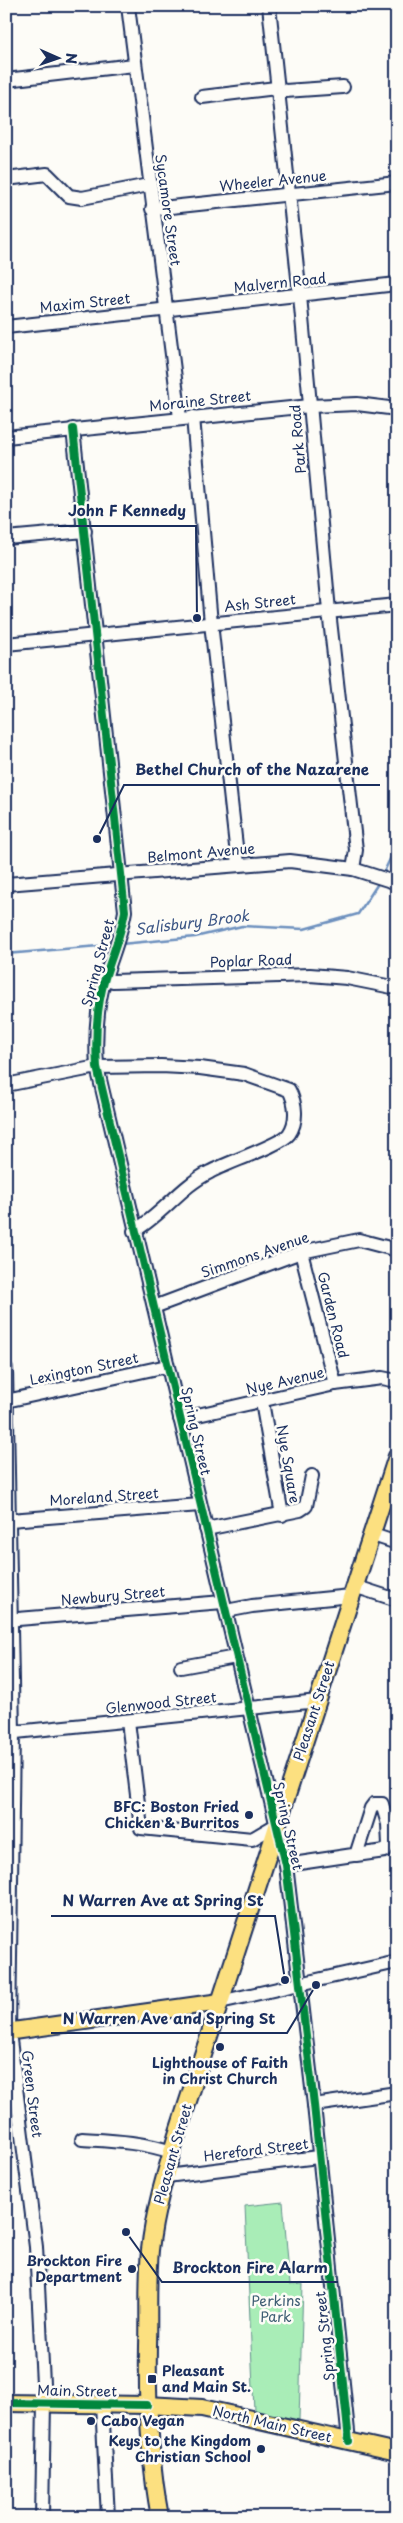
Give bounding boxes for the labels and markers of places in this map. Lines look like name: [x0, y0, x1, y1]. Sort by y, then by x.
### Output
callout: John F Kennedy: [58, 496, 196, 526]
callout: Bethel Church of the Nazarene: [124, 755, 380, 785]
place label: BFC: Boston Fried Chicken & Burritos: [105, 1796, 240, 1833]
marker: BFC: Boston Fried Chicken & Burritos: [243, 1809, 255, 1821]
callout: N Warren Ave at Spring St: [51, 1886, 275, 1916]
callout: N Warren Ave and Spring St: [51, 2003, 287, 2033]
marker: Lighthouse of Faith in Christ Church: [214, 2041, 226, 2053]
place label: Lighthouse of Faith in Christ Church: [152, 2052, 288, 2089]
place label: Brockton Fire Department: [26, 2250, 122, 2287]
callout: Brockton Fire Alarm: [162, 2252, 338, 2282]
marker: Brockton Fire Department: [126, 2263, 138, 2275]
place label: Pleasant and Main St.: [162, 2360, 251, 2397]
marker: Pleasant and Main St.: [146, 2373, 158, 2385]
place label: Cabo Vegan: [101, 2410, 185, 2431]
marker: Cabo Vegan: [85, 2415, 97, 2427]
place label: Keys to the Kingdom Christian School: [108, 2430, 251, 2467]
marker: Keys to the Kingdom Christian School: [255, 2443, 267, 2455]

